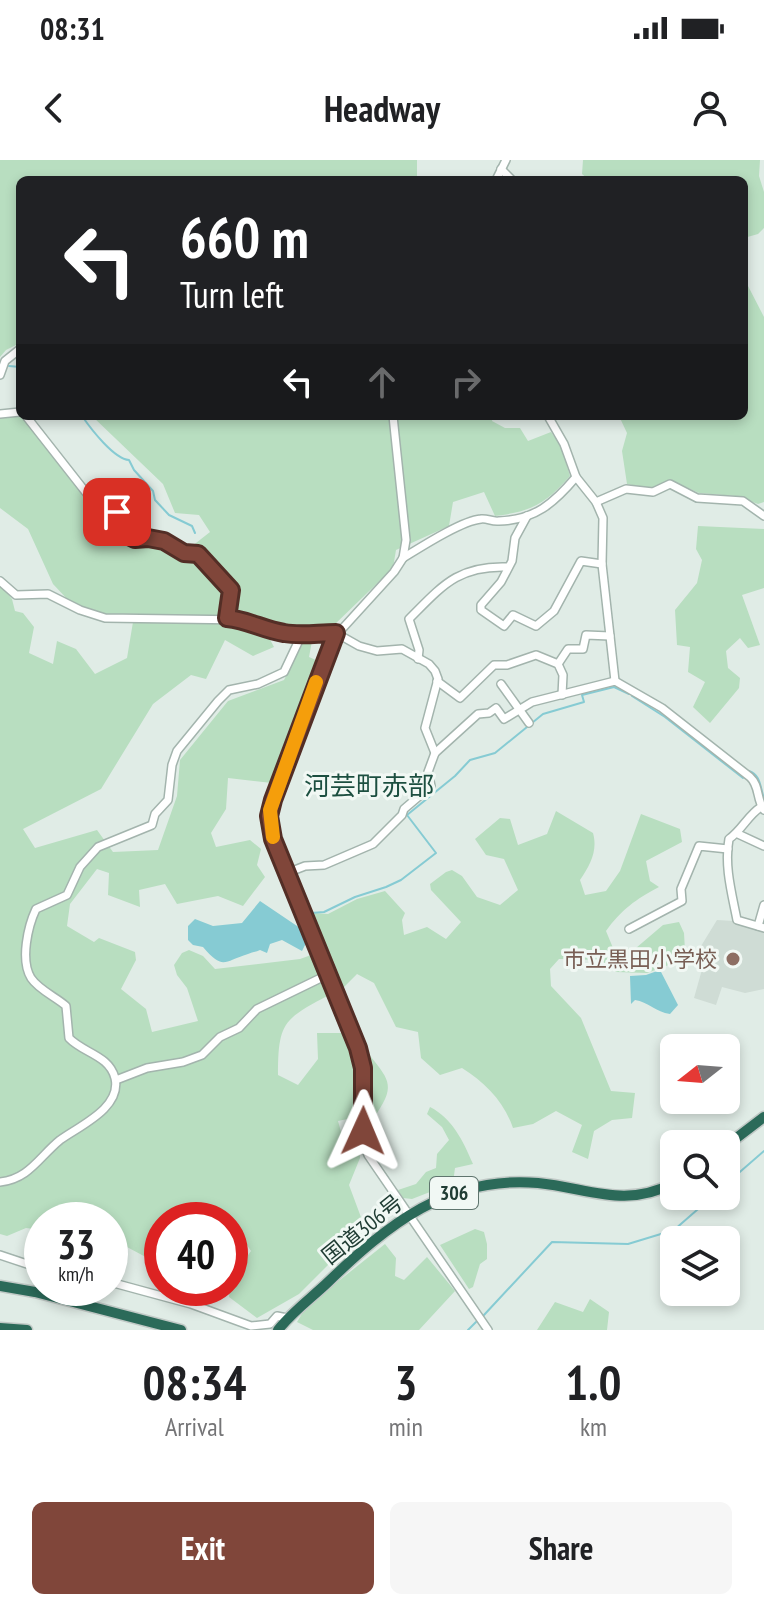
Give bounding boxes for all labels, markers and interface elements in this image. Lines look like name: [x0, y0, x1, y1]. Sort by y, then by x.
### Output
text: 08:31: [40, 9, 105, 48]
text: Headway: [324, 85, 440, 132]
icon: back: [32, 86, 76, 130]
icon: person: [688, 86, 732, 130]
text: 660 m: [180, 201, 309, 273]
icon: left: [48, 208, 152, 312]
text: Turn left: [180, 271, 284, 318]
icon: left: [276, 360, 320, 404]
icon: ahead: [360, 360, 404, 404]
icon: right: [444, 360, 488, 404]
pin: [83, 478, 151, 546]
icon: arrive: [95, 490, 139, 534]
district label: 河芸町赤部: [304, 769, 434, 802]
place label: 市立黒田小学校: [563, 945, 717, 973]
marker: 市立黒田小学校: [724, 950, 742, 968]
north arrow: [660, 1034, 740, 1114]
map controls: [660, 1034, 740, 1306]
position arrow: [321, 1089, 405, 1173]
button: search: [660, 1130, 740, 1210]
road number: 306: [430, 1177, 478, 1209]
street label: 国道306号: [316, 1188, 408, 1270]
speed limit sign: 40: [144, 1202, 248, 1306]
text: 33: [57, 1218, 95, 1270]
button: layers: [660, 1226, 740, 1306]
text: km/h: [58, 1261, 94, 1287]
text: 08:34: [143, 1351, 246, 1413]
text: 3: [394, 1351, 417, 1413]
text: 1.0: [565, 1351, 621, 1413]
text: Arrival: [165, 1410, 224, 1443]
text: min: [389, 1410, 423, 1443]
text: km: [580, 1410, 607, 1443]
button: Exit: [32, 1502, 374, 1594]
button: Share: [390, 1502, 732, 1594]

